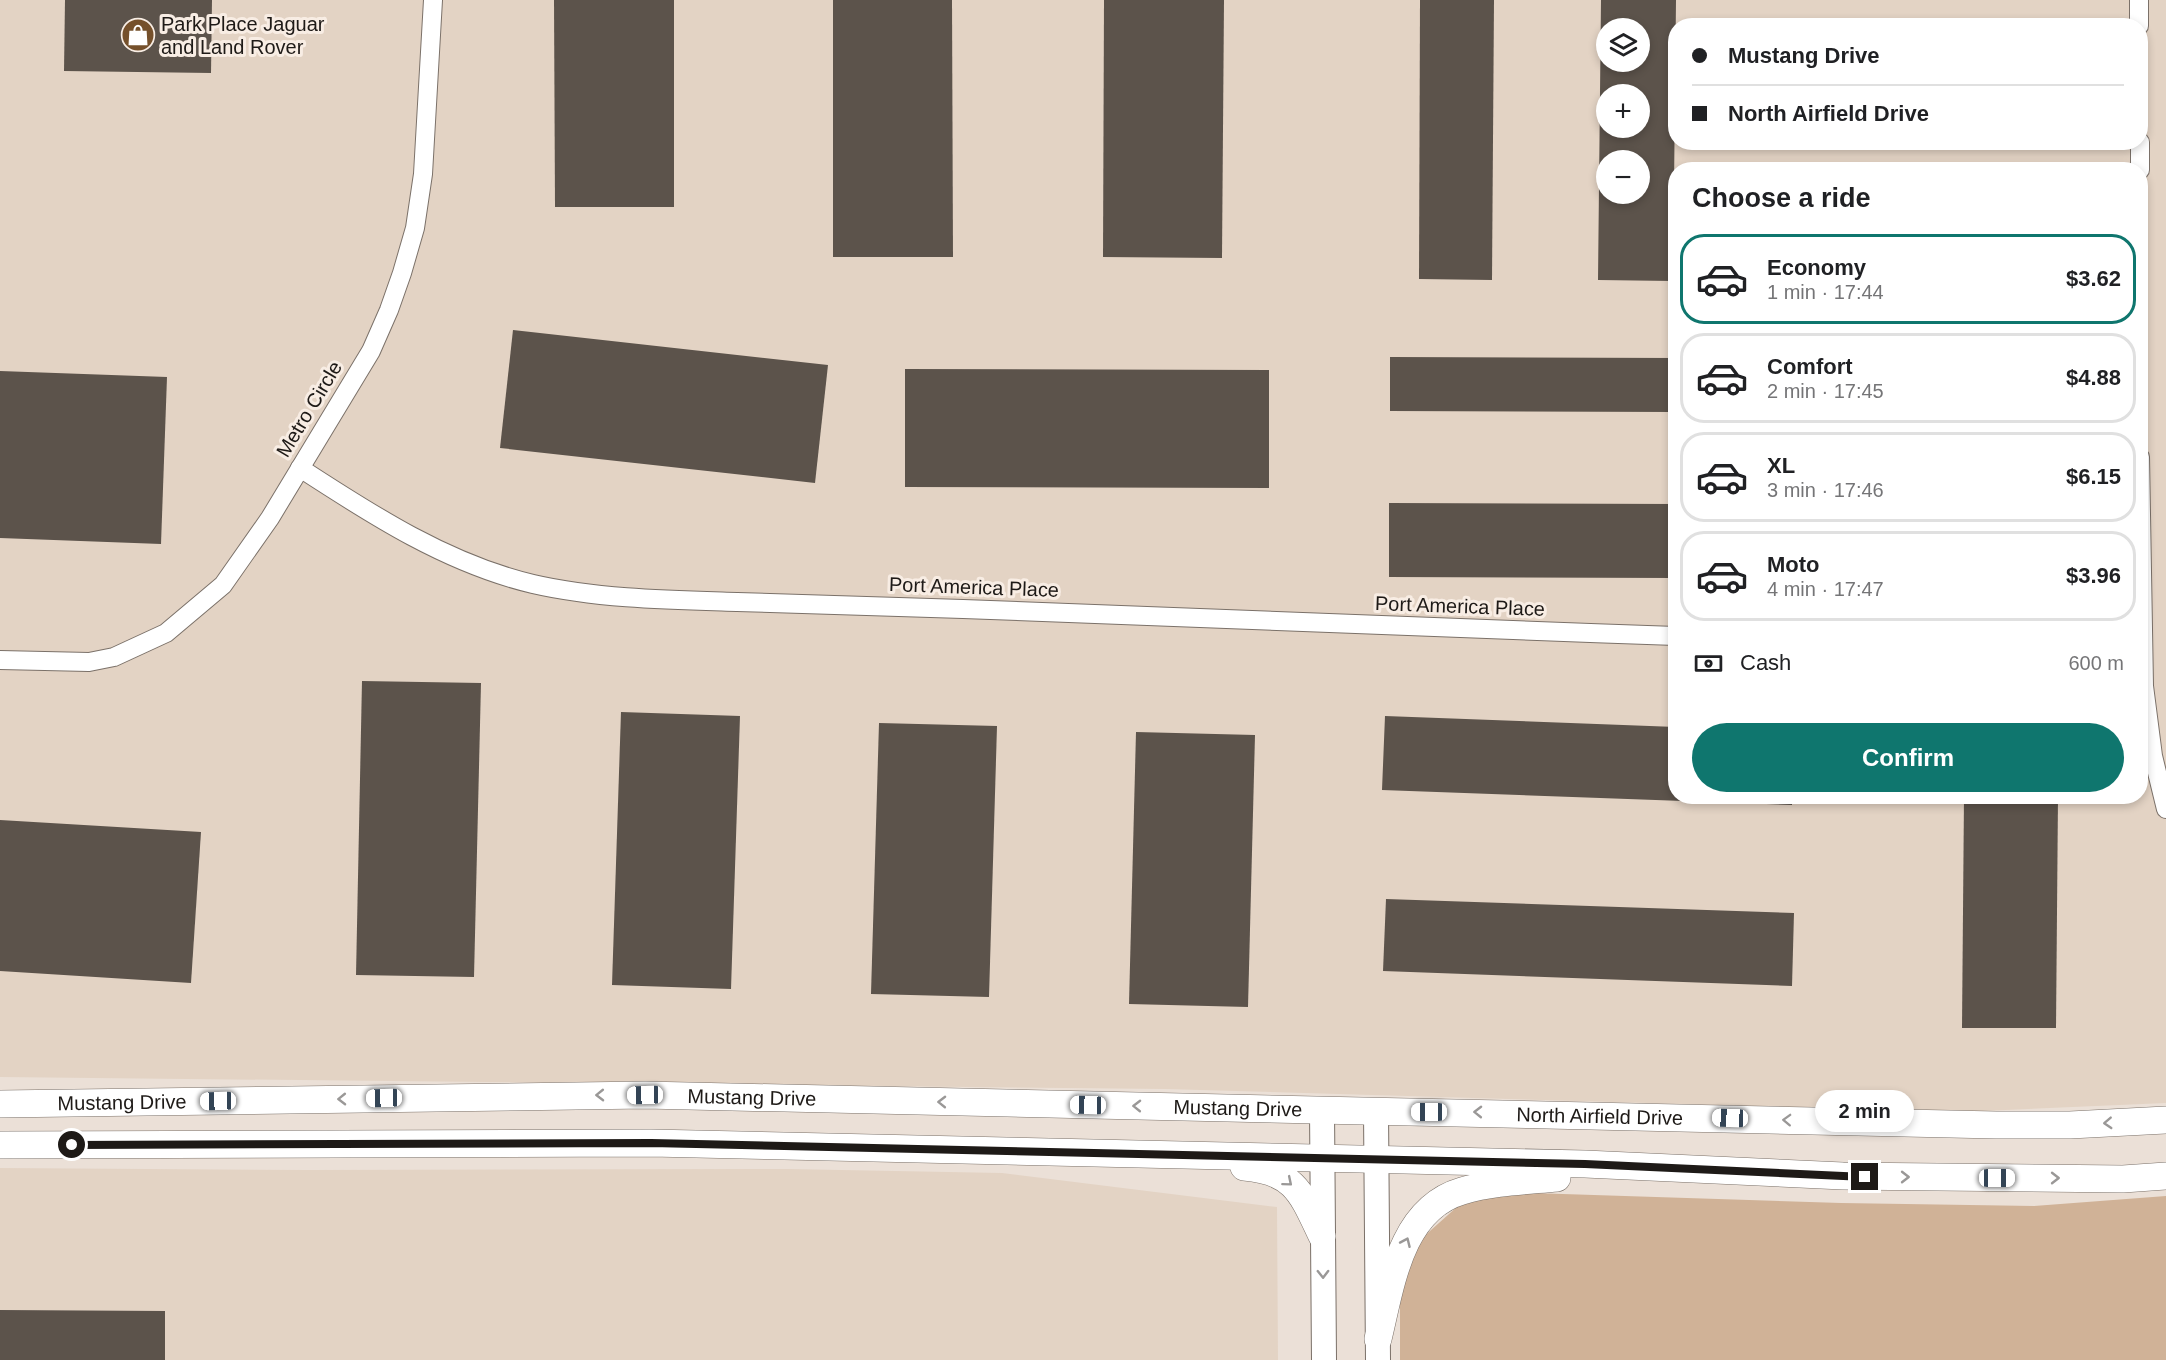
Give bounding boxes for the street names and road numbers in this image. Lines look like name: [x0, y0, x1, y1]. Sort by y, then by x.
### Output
street label: Metro Circle: [272, 357, 346, 461]
street label: Port America Place: [889, 573, 1059, 601]
street label: Port America Place: [1375, 592, 1545, 620]
street label: Mustang Drive: [687, 1085, 817, 1110]
street label: Mustang Drive: [57, 1090, 187, 1114]
street label: Mustang Drive: [1173, 1096, 1303, 1121]
street label: North Airfield Drive: [1516, 1103, 1683, 1129]

